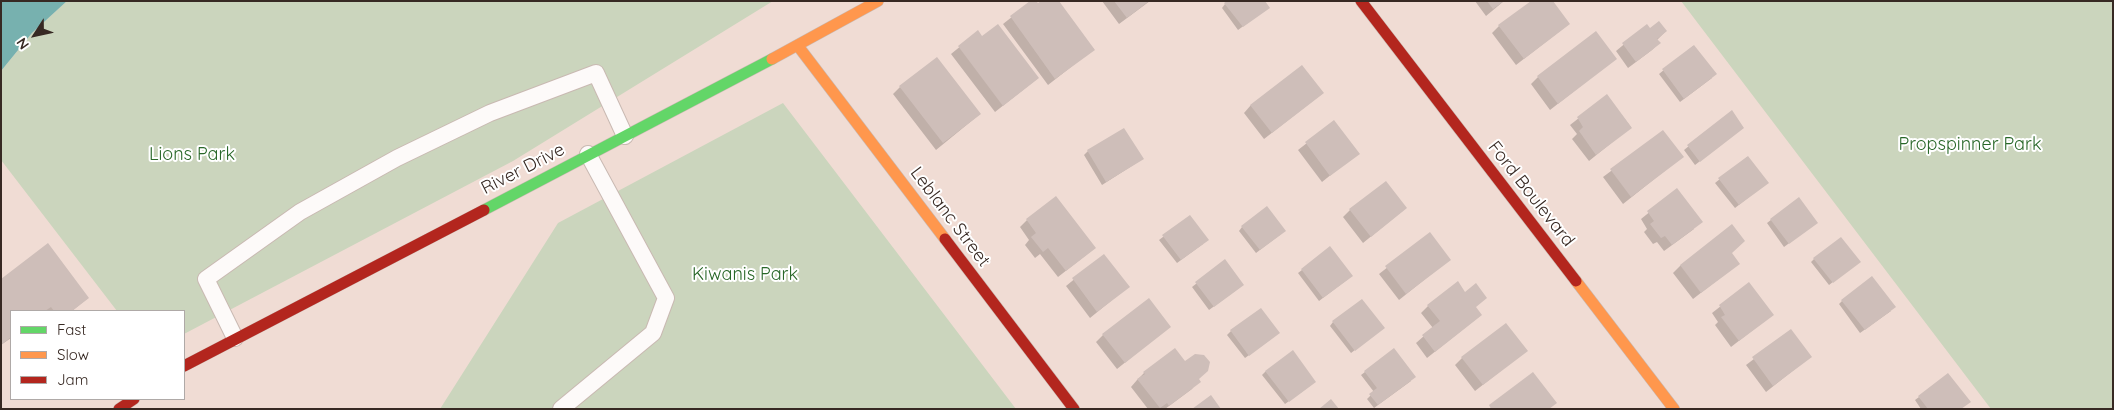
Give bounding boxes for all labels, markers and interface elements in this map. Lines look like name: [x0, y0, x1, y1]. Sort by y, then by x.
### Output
north arrow: [10, 10, 60, 60]
text: N: [12, 34, 33, 53]
park label: Propspinner Park: [1898, 134, 2042, 156]
street label: Ford Boulevard: [1483, 137, 1579, 251]
street label: River Drive: [478, 139, 568, 199]
park label: Lions Park: [149, 144, 235, 166]
street label: Leblanc Street: [905, 163, 995, 271]
park label: Kiwanis Park: [692, 264, 798, 286]
legend: [10, 310, 185, 400]
text: Fast: [57, 320, 86, 339]
text: Slow: [57, 345, 89, 364]
text: Jam: [57, 370, 88, 389]

